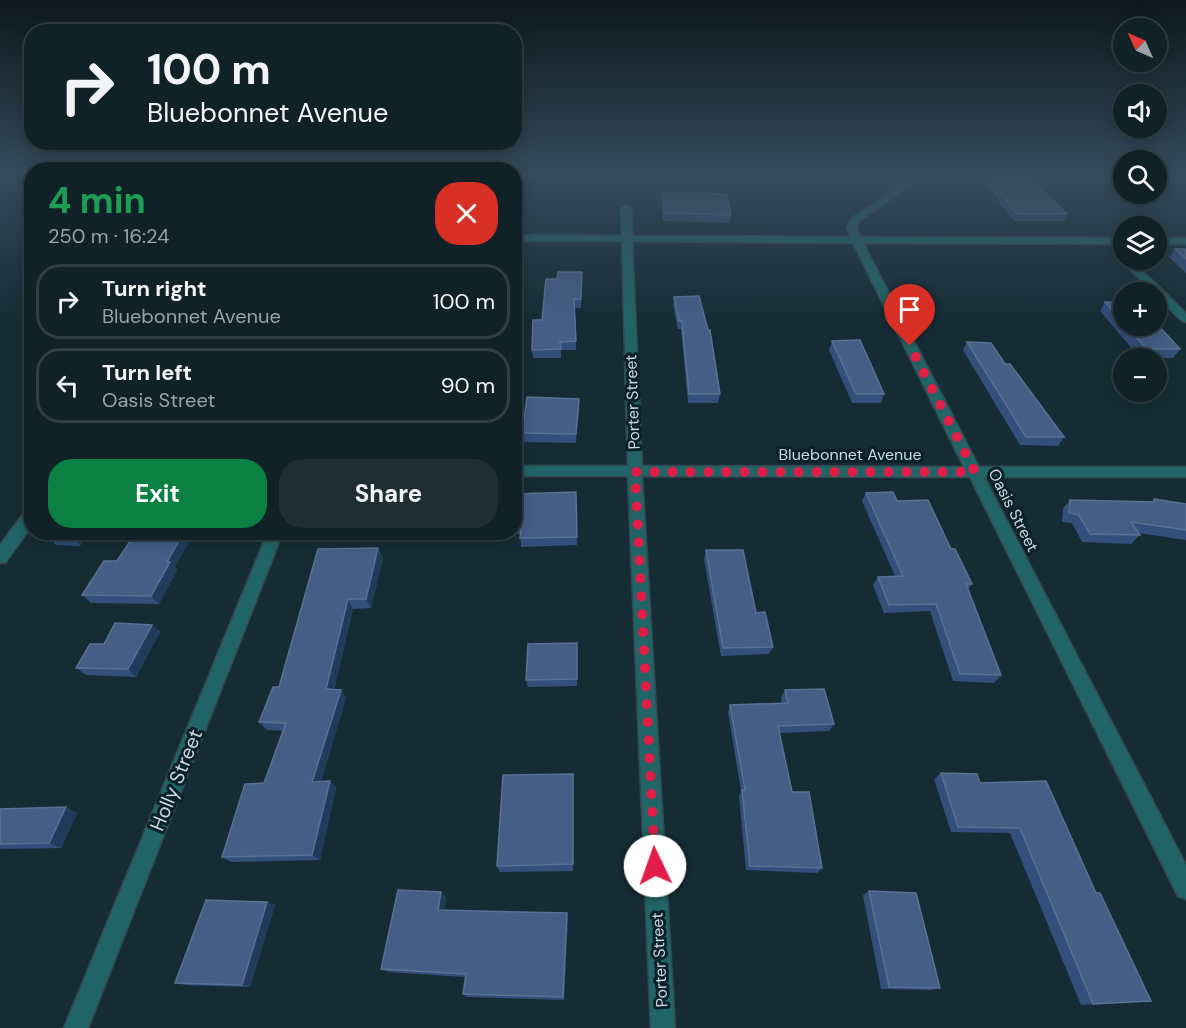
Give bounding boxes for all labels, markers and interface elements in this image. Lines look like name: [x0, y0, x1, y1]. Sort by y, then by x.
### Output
north arrow: [1113, 18, 1167, 72]
map controls: [1113, 18, 1167, 402]
text: 100 m: [147, 42, 271, 97]
icon: right: [48, 48, 126, 126]
button: sound: [1113, 84, 1167, 138]
text: Bluebonnet Avenue: [147, 95, 388, 130]
button: search: [1113, 150, 1167, 204]
text: 4 min: [48, 177, 146, 224]
button: close: [435, 182, 498, 245]
button: layers: [1113, 216, 1167, 270]
text: 250 m · 16:24: [48, 223, 169, 249]
text: Turn right: [102, 274, 207, 303]
button: +: [1113, 282, 1167, 336]
pin: [884, 284, 935, 346]
icon: right: [51, 285, 84, 318]
text: 100 m: [433, 287, 495, 316]
icon: arrive: [893, 293, 926, 326]
text: Bluebonnet Avenue: [102, 303, 281, 329]
button: −: [1113, 348, 1167, 402]
street label: Porter Street: [620, 354, 645, 450]
text: Turn left: [102, 358, 192, 387]
icon: left: [51, 369, 84, 402]
text: 90 m: [441, 371, 495, 400]
text: Oasis Street: [102, 387, 215, 413]
street label: Bluebonnet Avenue: [778, 444, 922, 465]
button: Exit: [48, 459, 267, 528]
button: Share: [279, 459, 498, 528]
street label: Oasis Street: [984, 465, 1043, 555]
street label: Holly Street: [144, 725, 208, 835]
position arrow: [623, 834, 687, 898]
street label: Porter Street: [647, 912, 672, 1008]

